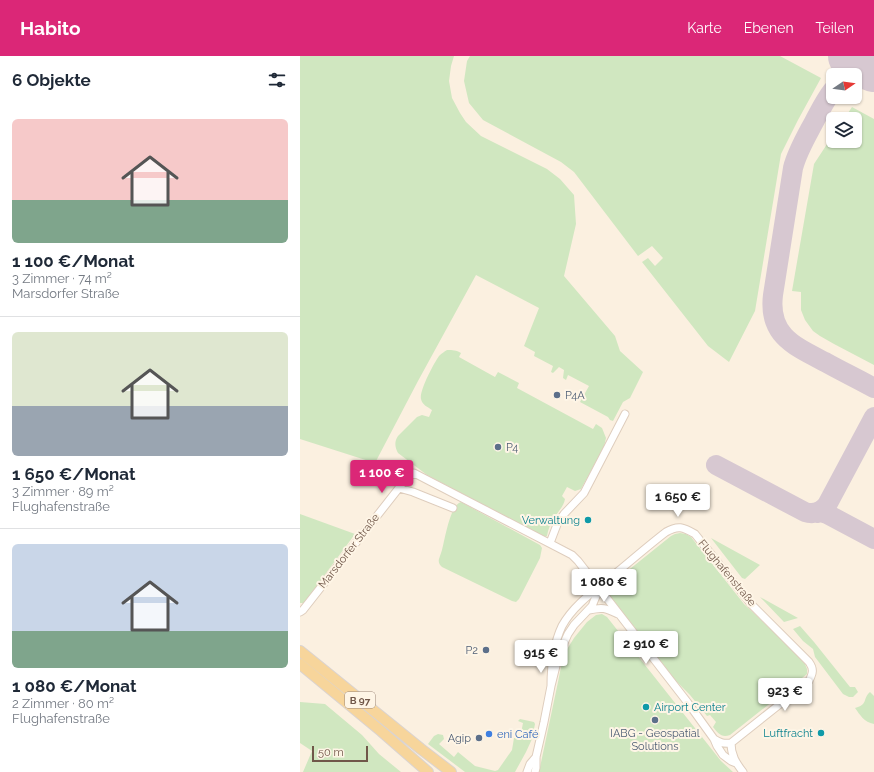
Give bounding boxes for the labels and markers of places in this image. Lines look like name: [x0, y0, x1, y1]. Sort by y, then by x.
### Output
place label: P4A: [565, 389, 585, 402]
marker: P4A: [552, 390, 562, 400]
place label: P4: [506, 441, 518, 454]
marker: P4: [493, 442, 503, 452]
pin: 1 100 €: [345, 460, 419, 494]
pin: 1 650 €: [641, 484, 715, 518]
place label: Verwaltung: [522, 514, 580, 527]
marker: Verwaltung: [583, 515, 593, 525]
pin: 1 080 €: [567, 569, 641, 603]
pin: 2 910 €: [609, 631, 683, 665]
pin: 915 €: [513, 640, 569, 674]
place label: P2: [465, 644, 478, 657]
marker: P2: [481, 645, 491, 655]
pin: 923 €: [757, 678, 813, 712]
place label: Airport Center: [654, 701, 726, 714]
marker: Airport Center: [641, 702, 651, 712]
marker: IABG - Geospatial Solutions: [650, 715, 660, 725]
place label: IABG - Geospatial Solutions: [610, 727, 700, 753]
place label: Luftfracht: [763, 727, 813, 740]
place label: eni Café: [497, 728, 539, 741]
marker: Luftfracht: [816, 728, 826, 738]
marker: eni Café: [484, 729, 494, 739]
place label: Agip: [448, 732, 471, 745]
marker: Agip: [474, 733, 484, 743]

